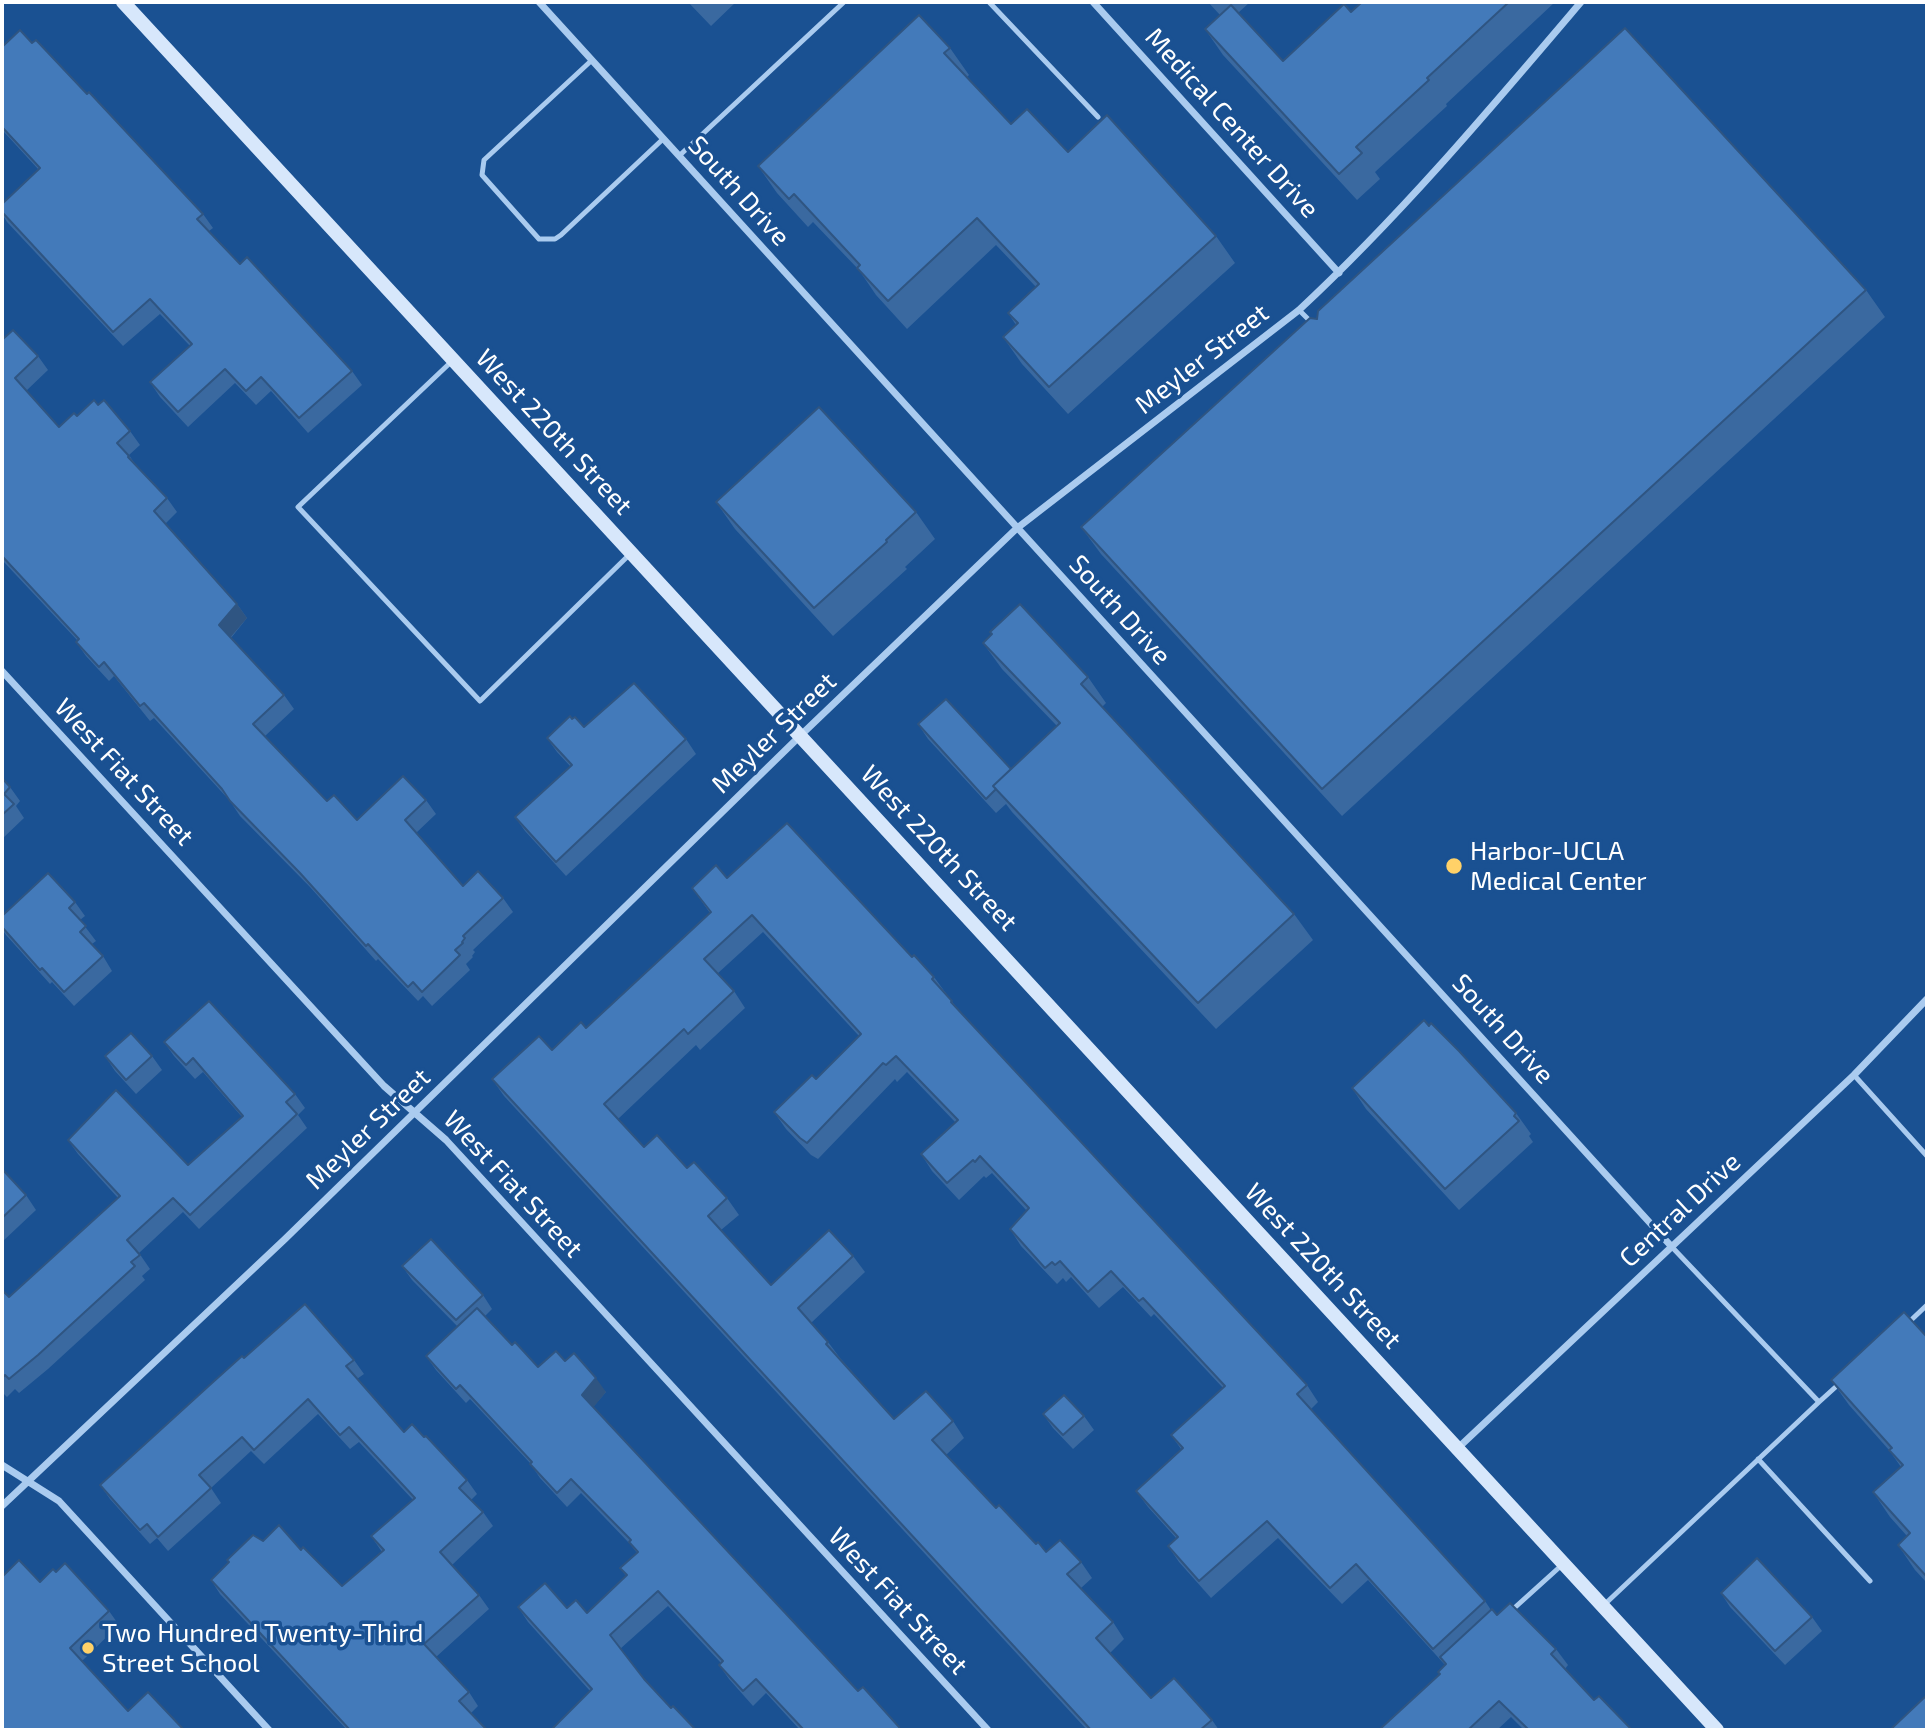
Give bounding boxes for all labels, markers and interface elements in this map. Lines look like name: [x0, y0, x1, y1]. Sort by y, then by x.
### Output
street label: Medical Center Drive: [1139, 22, 1325, 224]
street label: South Drive: [682, 130, 796, 252]
street label: Meyler Street: [1129, 297, 1275, 421]
street label: West 220th Street: [469, 343, 639, 521]
street label: South Drive: [1063, 549, 1177, 671]
street label: Meyler Street: [705, 666, 843, 800]
street label: West Fiat Street: [48, 692, 200, 852]
street label: West 220th Street: [854, 759, 1024, 937]
place label: Harbor-UCLA Medical Center: [1470, 835, 1647, 896]
marker: Harbor-UCLA Medical Center: [1444, 856, 1464, 876]
street label: South Drive: [1446, 968, 1560, 1090]
street label: Meyler Street: [299, 1062, 437, 1196]
street label: West Fiat Street: [437, 1104, 589, 1264]
street label: Central Drive: [1613, 1146, 1747, 1274]
street label: West 220th Street: [1238, 1177, 1408, 1355]
street label: West Fiat Street: [822, 1521, 974, 1681]
place label: Two Hundred Twenty-Third Street School: [102, 1617, 423, 1678]
marker: Two Hundred Twenty-Third Street School: [80, 1640, 96, 1656]

